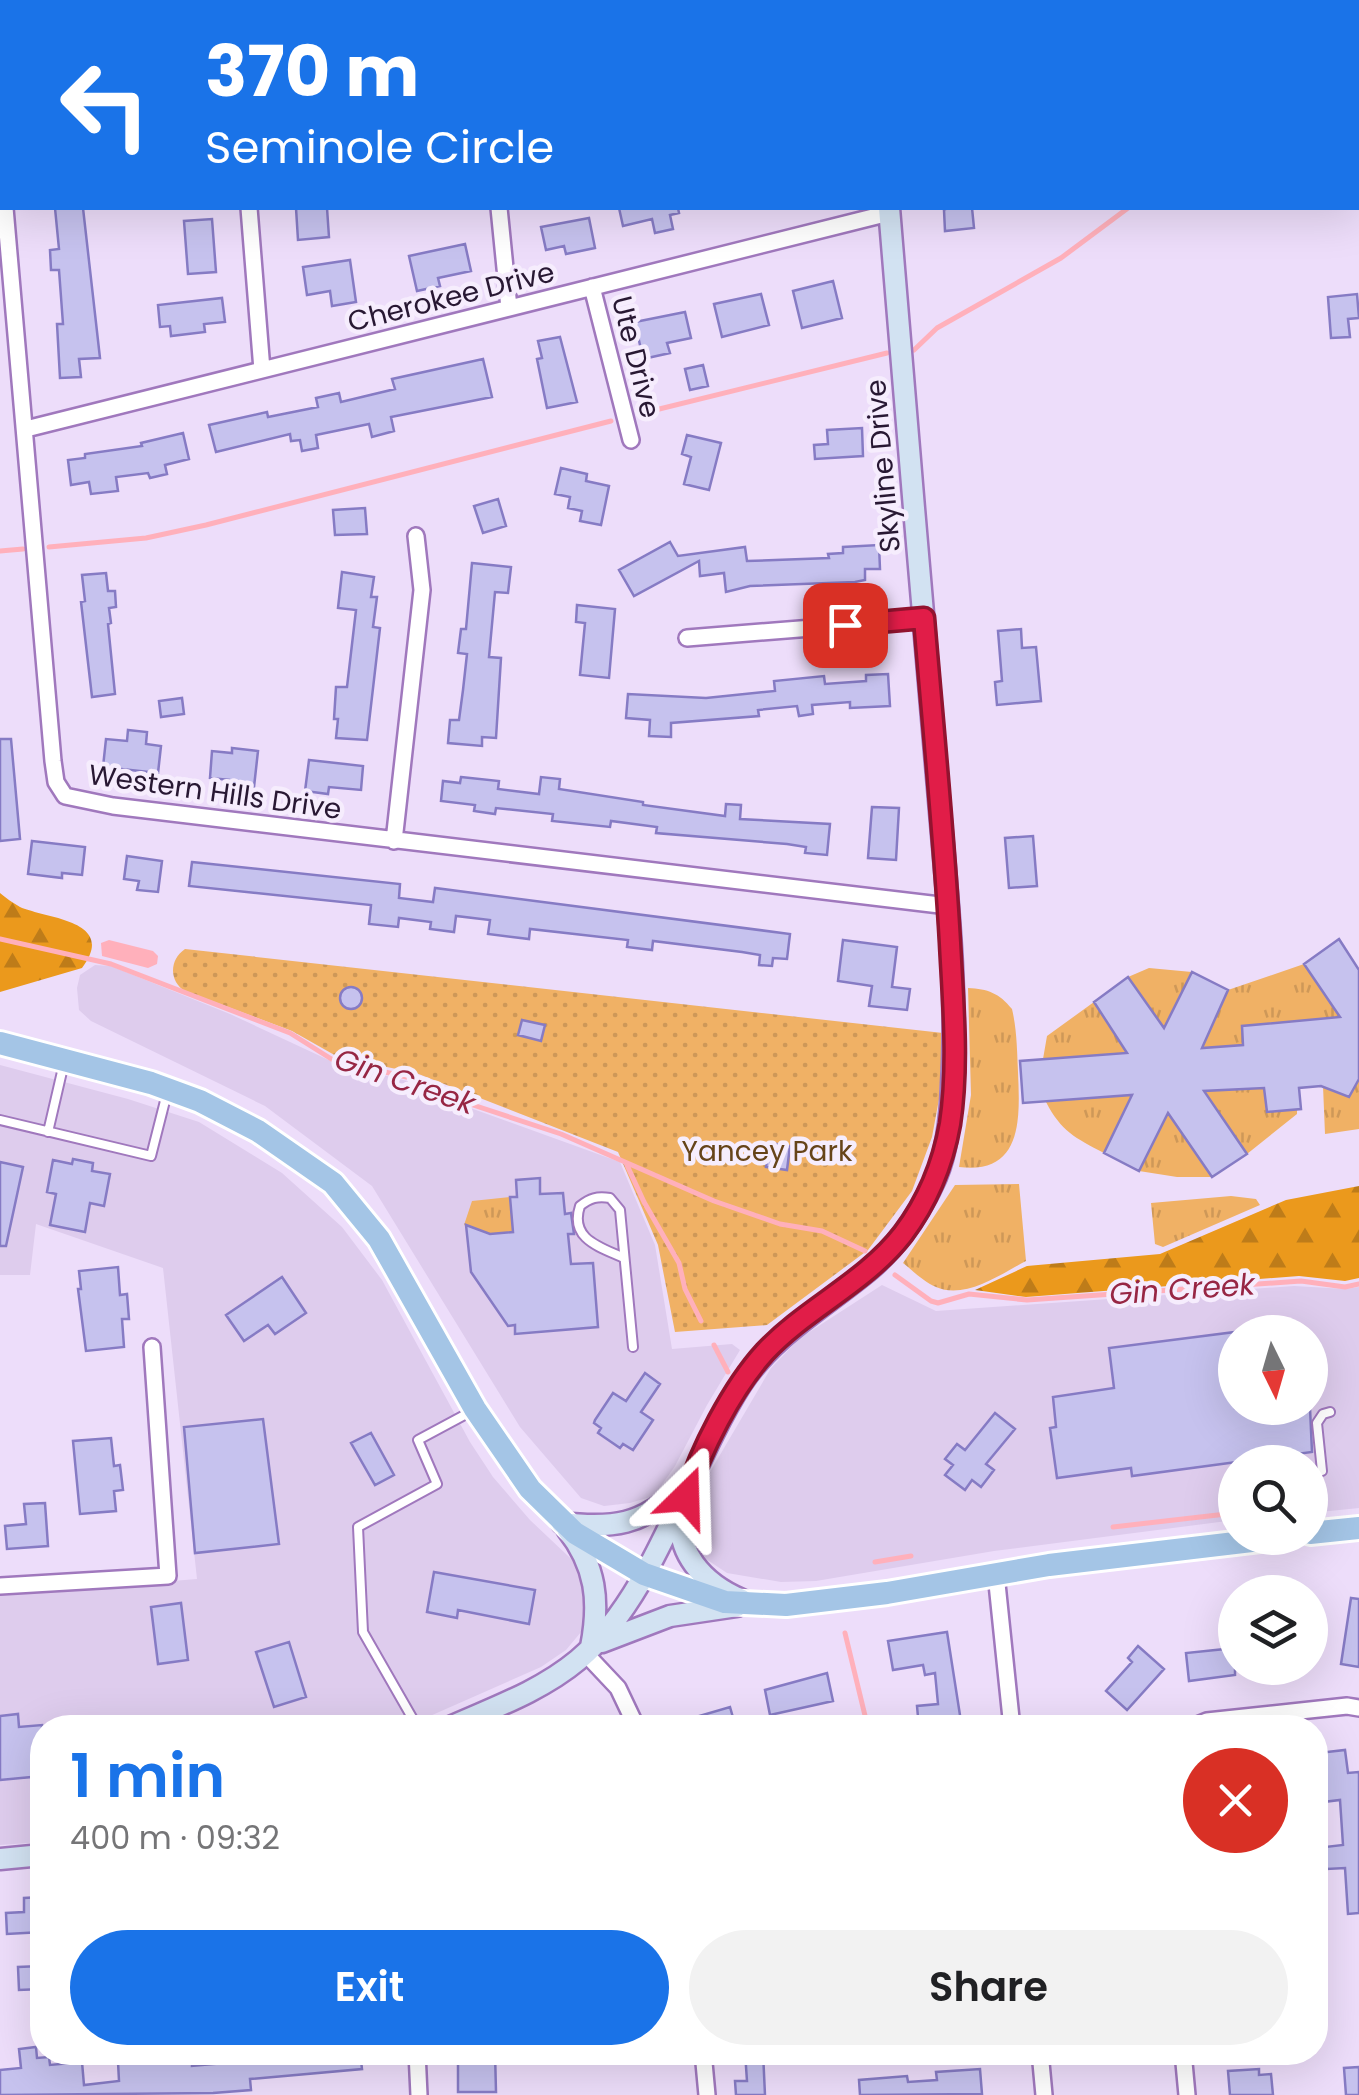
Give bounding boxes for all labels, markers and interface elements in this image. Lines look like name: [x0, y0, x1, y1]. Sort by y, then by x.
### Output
text: 370 m: [205, 22, 419, 121]
icon: left: [40, 40, 170, 170]
text: Seminole Circle: [205, 116, 554, 179]
street label: Cherokee Drive: [343, 252, 559, 342]
street label: Ute Drive: [602, 292, 670, 422]
street label: Skyline Drive: [856, 378, 910, 554]
pin: [803, 583, 888, 668]
icon: arrive: [818, 598, 873, 653]
street label: Western Hills Drive: [86, 755, 344, 829]
water label: Gin Creek: [329, 1037, 482, 1126]
park label: Yancey Park: [682, 1132, 853, 1171]
water label: Gin Creek: [1108, 1262, 1258, 1316]
north arrow: [1218, 1315, 1328, 1425]
map controls: [1218, 1315, 1328, 1685]
position arrow: [634, 1445, 738, 1549]
button: search: [1218, 1445, 1328, 1555]
button: layers: [1218, 1575, 1328, 1685]
text: 1 min: [70, 1734, 225, 1818]
button: close: [1183, 1748, 1288, 1853]
text: 400 m · 09:32: [70, 1815, 280, 1860]
button: Exit: [70, 1930, 669, 2045]
button: Share: [689, 1930, 1288, 2045]

